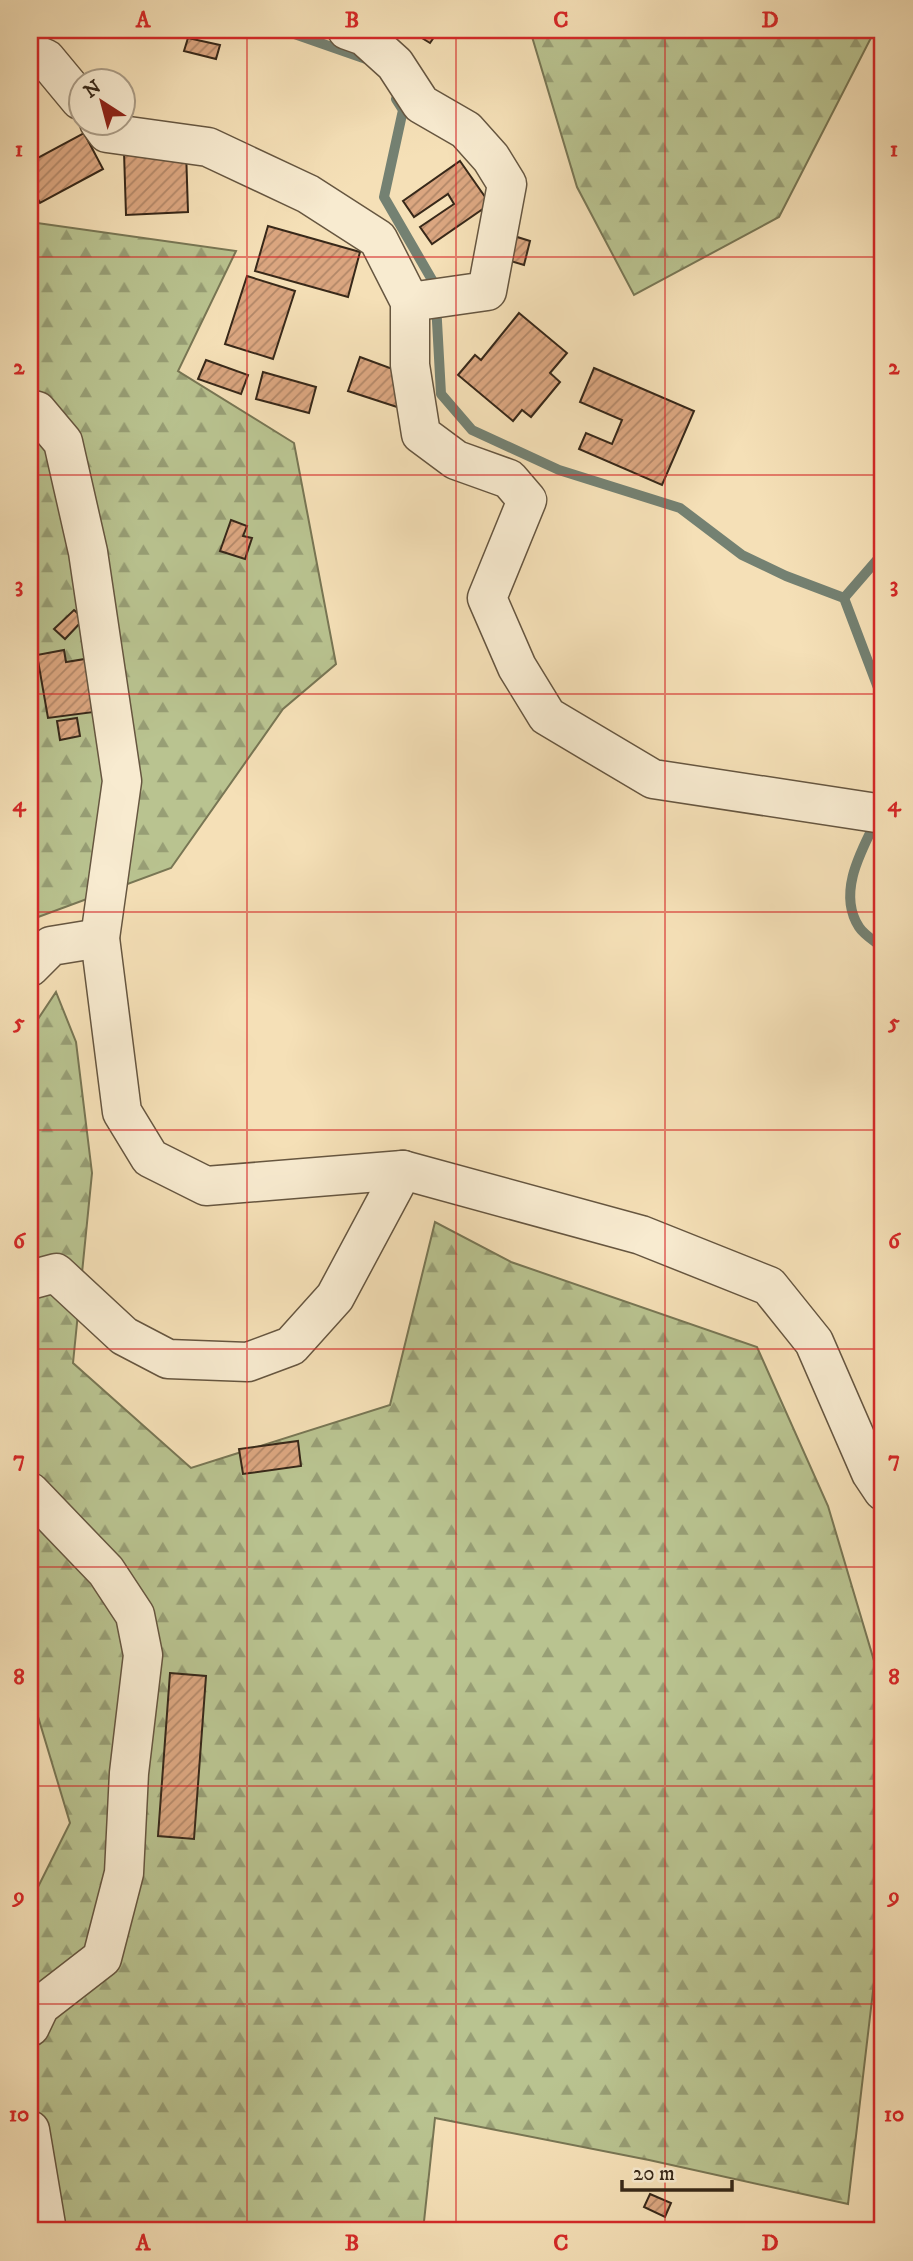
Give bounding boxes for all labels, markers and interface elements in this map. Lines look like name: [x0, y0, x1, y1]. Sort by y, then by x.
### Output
text: A: [135, 6, 152, 35]
text: B: [345, 6, 359, 35]
text: C: [553, 6, 569, 35]
text: D: [761, 6, 779, 35]
north arrow: [66, 66, 136, 136]
text: N: [80, 75, 106, 103]
text: 1: [15, 135, 23, 164]
text: 1: [890, 135, 898, 164]
text: 2: [13, 353, 25, 382]
text: 2: [888, 353, 900, 382]
text: 3: [15, 571, 23, 600]
text: 3: [890, 571, 898, 600]
text: 4: [12, 790, 27, 819]
text: 4: [887, 790, 902, 819]
text: 5: [12, 1008, 25, 1037]
text: 5: [887, 1008, 900, 1037]
text: 6: [13, 1227, 27, 1256]
text: 6: [888, 1227, 902, 1256]
text: 7: [13, 1445, 25, 1474]
text: 7: [888, 1445, 900, 1474]
text: 8: [13, 1663, 25, 1692]
text: 8: [888, 1663, 900, 1692]
text: 9: [11, 1882, 25, 1911]
text: 9: [886, 1882, 900, 1911]
text: 10: [9, 2100, 29, 2129]
text: 10: [884, 2100, 904, 2129]
scale bar: [622, 2149, 733, 2193]
text: 20 m: [633, 2161, 675, 2187]
text: A: [135, 2229, 152, 2258]
text: B: [345, 2229, 359, 2258]
text: C: [553, 2229, 569, 2258]
text: D: [761, 2229, 779, 2258]

